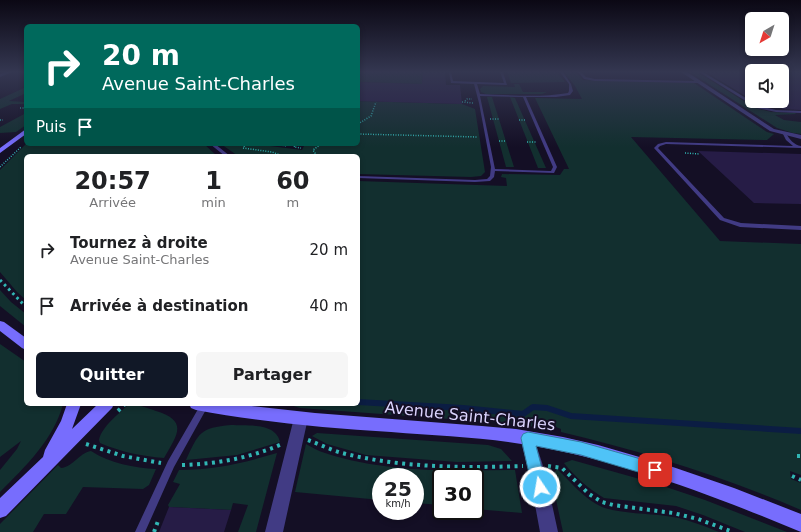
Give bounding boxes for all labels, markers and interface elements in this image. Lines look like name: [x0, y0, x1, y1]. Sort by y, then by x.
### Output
north arrow: [745, 12, 789, 56]
map controls: [745, 12, 789, 108]
text: 20 m: [102, 39, 180, 72]
icon: right: [36, 40, 88, 92]
button: sound: [745, 64, 789, 108]
text: Avenue Saint-Charles: [102, 73, 295, 94]
icon: arrive: [74, 116, 96, 138]
text: Puis: [36, 118, 66, 136]
text: 20:57: [74, 167, 151, 195]
text: 1: [205, 167, 222, 195]
text: 60: [276, 167, 310, 195]
text: Arrivée: [89, 195, 136, 210]
text: min: [201, 195, 226, 210]
text: m: [287, 195, 299, 210]
text: Tournez à droite: [70, 234, 208, 252]
icon: right: [36, 239, 58, 261]
text: 20 m: [310, 241, 348, 259]
text: Avenue Saint-Charles: [70, 252, 209, 267]
icon: arrive: [36, 295, 58, 317]
text: Arrivée à destination: [70, 297, 248, 315]
text: 40 m: [310, 297, 348, 315]
button: Quitter: [36, 352, 188, 398]
button: Partager: [196, 352, 348, 398]
street label: Avenue Saint-Charles: [384, 398, 556, 434]
pin: [638, 453, 672, 487]
icon: arrive: [644, 459, 666, 481]
position arrow: [519, 466, 561, 508]
speed limit sign: 30: [432, 468, 484, 520]
text: 25: [384, 477, 412, 501]
text: km/h: [385, 498, 411, 509]

